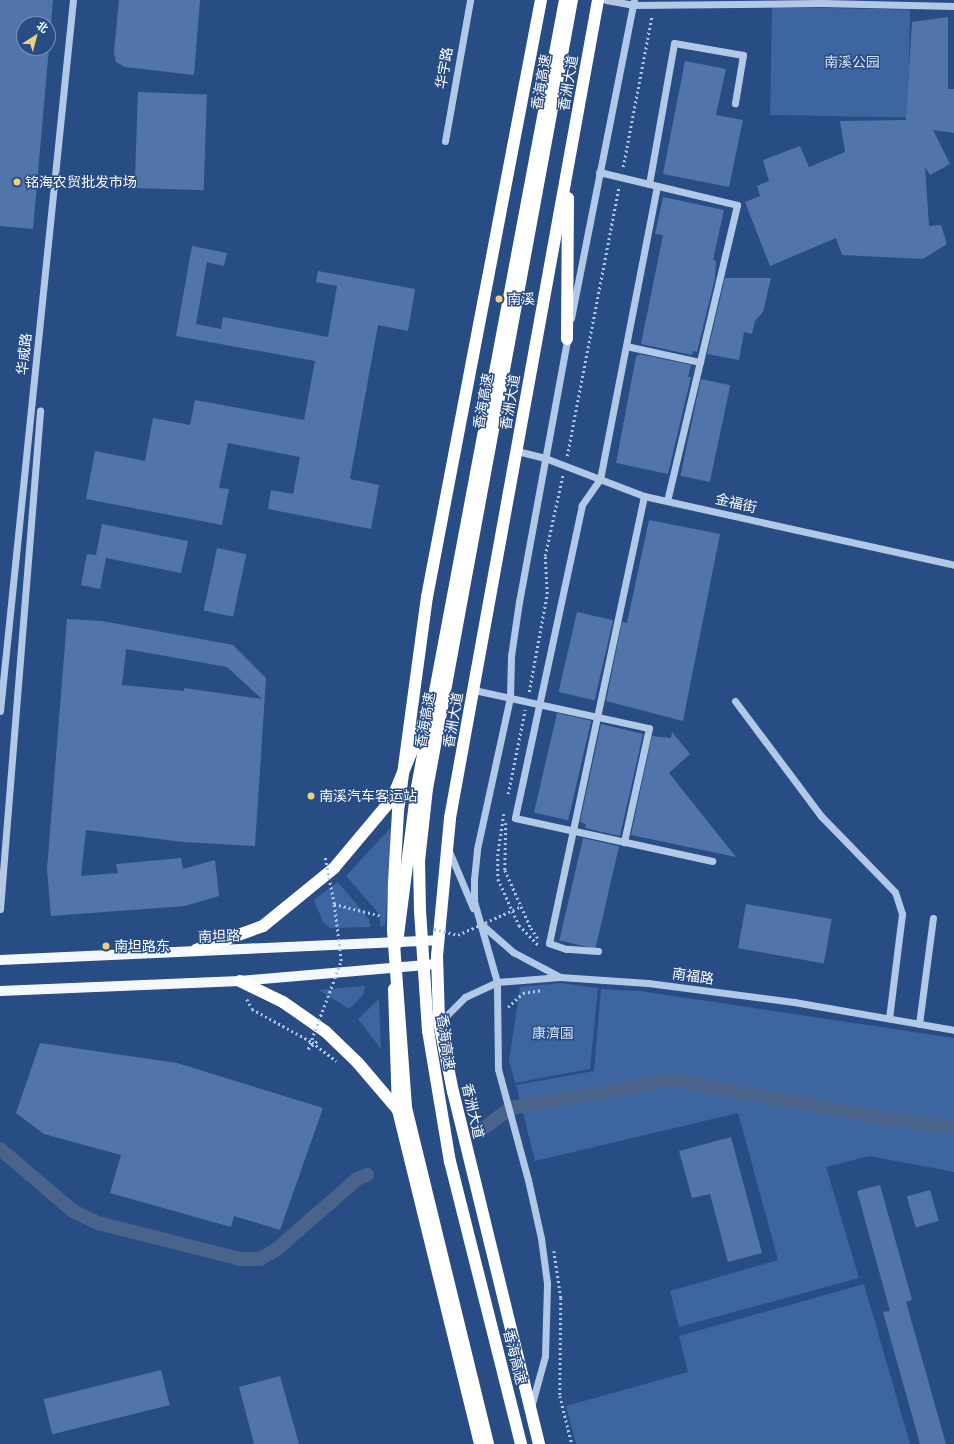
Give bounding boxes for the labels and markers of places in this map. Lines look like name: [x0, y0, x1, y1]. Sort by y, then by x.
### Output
place label: 铭海农贸批发市场: [25, 174, 137, 190]
marker: 铭海农贸批发市场: [12, 177, 22, 187]
place label: 南溪: [507, 291, 535, 307]
marker: 南溪: [494, 294, 504, 304]
place label: 南溪汽车客运站: [319, 788, 417, 804]
marker: 南溪汽车客运站: [306, 791, 316, 801]
place label: 南坦路东: [114, 938, 170, 954]
marker: 南坦路东: [101, 941, 111, 951]

